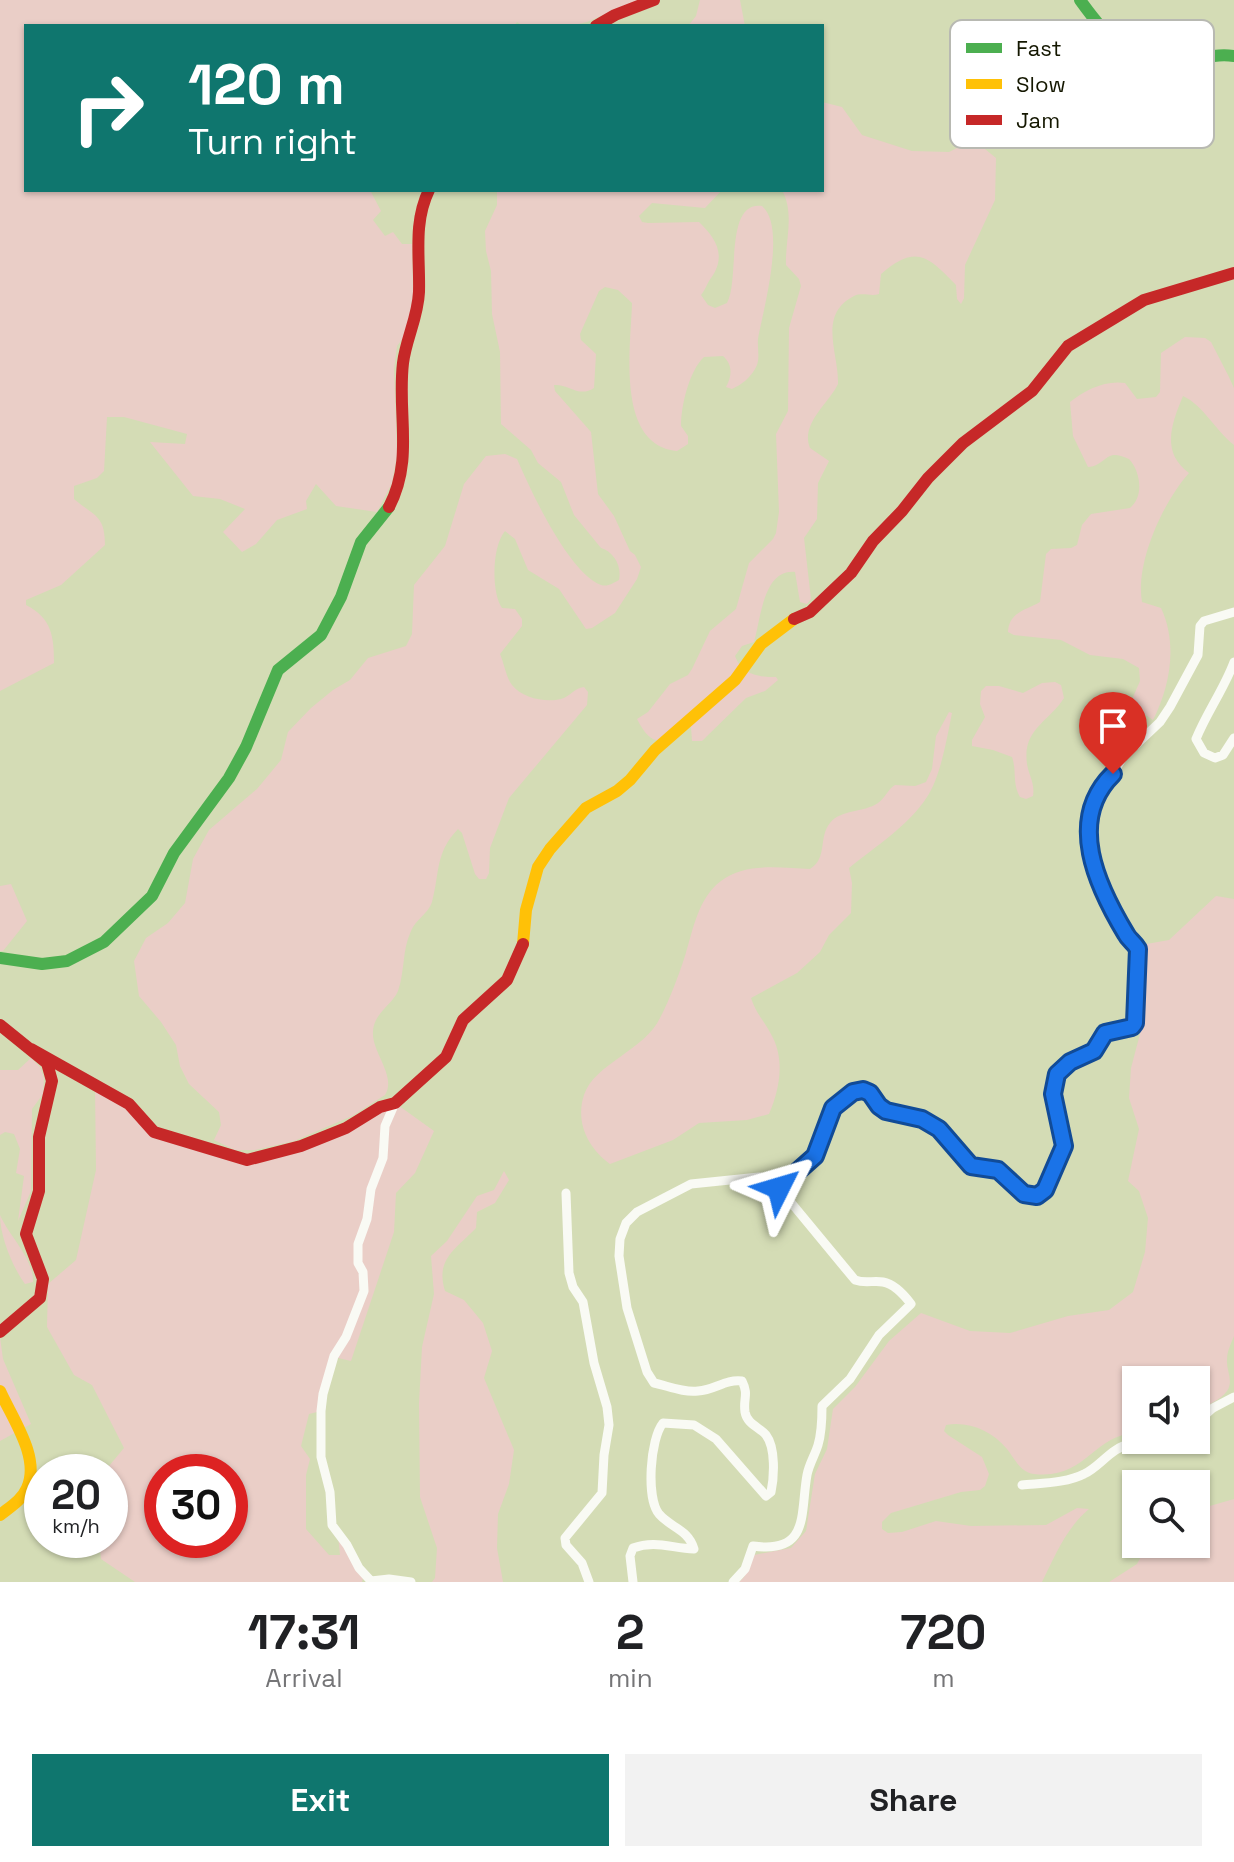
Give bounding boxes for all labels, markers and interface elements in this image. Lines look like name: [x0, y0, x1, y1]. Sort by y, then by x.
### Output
legend: [950, 20, 1214, 148]
text: Fast: [1016, 34, 1062, 62]
text: 120 m: [188, 49, 345, 120]
icon: right: [56, 56, 160, 160]
text: Slow: [1016, 70, 1066, 98]
text: Jam: [1016, 106, 1060, 134]
text: Turn right: [188, 119, 357, 165]
pin: [1079, 692, 1147, 774]
icon: arrive: [1091, 704, 1135, 748]
position arrow: [737, 1146, 821, 1230]
map controls: [1122, 1366, 1210, 1558]
button: sound: [1122, 1366, 1210, 1454]
speed limit sign: 30: [144, 1454, 248, 1558]
text: 20: [51, 1470, 101, 1521]
button: search: [1122, 1470, 1210, 1558]
text: km/h: [52, 1513, 100, 1539]
text: 17:31: [248, 1602, 360, 1663]
text: 2: [616, 1602, 645, 1663]
text: 720: [900, 1602, 986, 1663]
text: Arrival: [265, 1661, 343, 1695]
text: min: [608, 1661, 653, 1695]
text: m: [932, 1661, 955, 1695]
button: Exit: [32, 1754, 609, 1846]
button: Share: [625, 1754, 1202, 1846]

